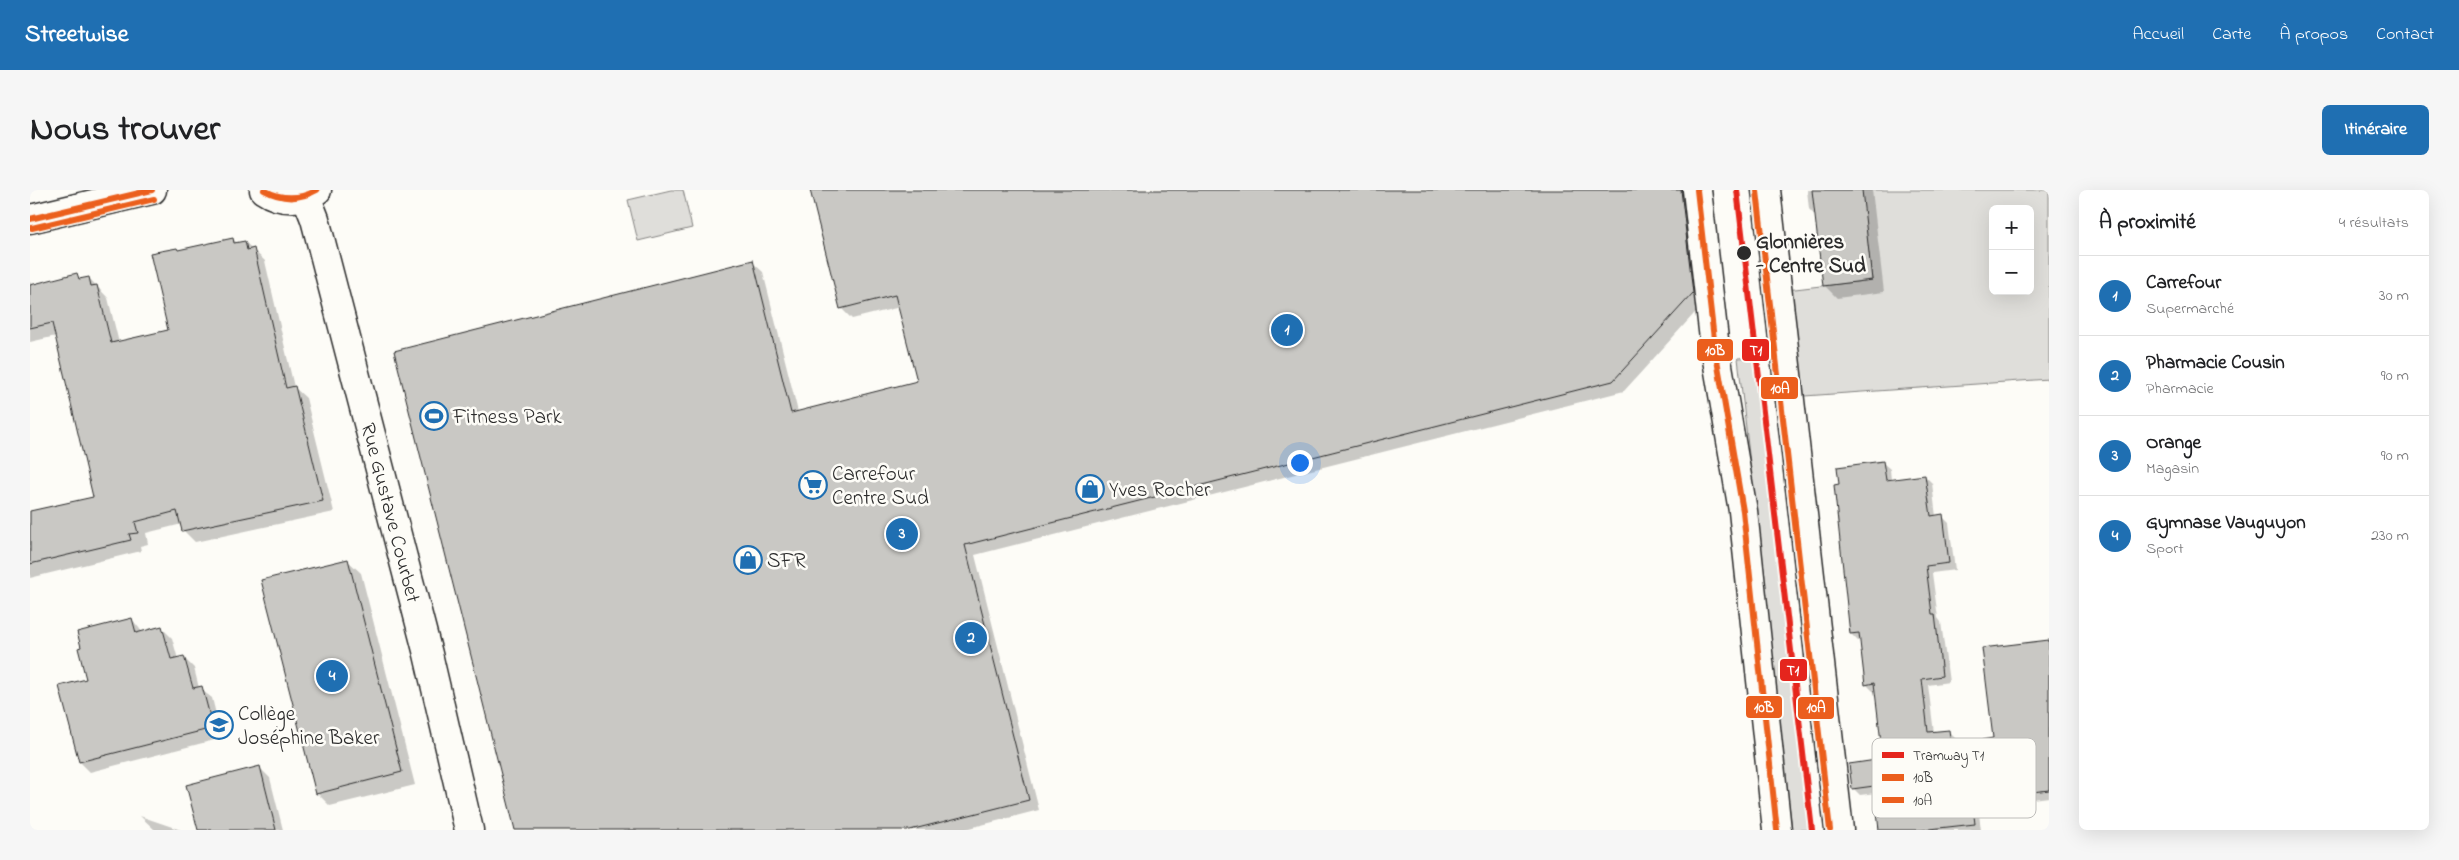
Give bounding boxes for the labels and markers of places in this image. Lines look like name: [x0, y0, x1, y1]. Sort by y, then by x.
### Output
place label: Glonnières - Centre Sud: [1755, 228, 1866, 282]
marker: Glonnières - Centre Sud: [1735, 244, 1753, 262]
pin: 1: [1271, 311, 1303, 349]
sports icon: Fitness Park: [419, 401, 449, 431]
place label: Fitness Park: [452, 403, 563, 433]
place label: Carrefour Centre Sud: [832, 460, 929, 514]
supermarket icon: Carrefour Centre Sud: [798, 470, 828, 500]
shop icon: Yves Rocher: [1075, 474, 1105, 504]
place label: Yves Rocher: [1109, 476, 1211, 506]
pin: 3: [886, 515, 918, 553]
shop icon: SFR: [733, 545, 763, 575]
place label: SFR: [767, 547, 806, 577]
pin: 2: [955, 619, 987, 657]
pin: 4: [316, 657, 348, 695]
place label: Collège Joséphine Baker: [238, 700, 380, 754]
school or university icon: Collège Joséphine Baker: [204, 710, 234, 740]

